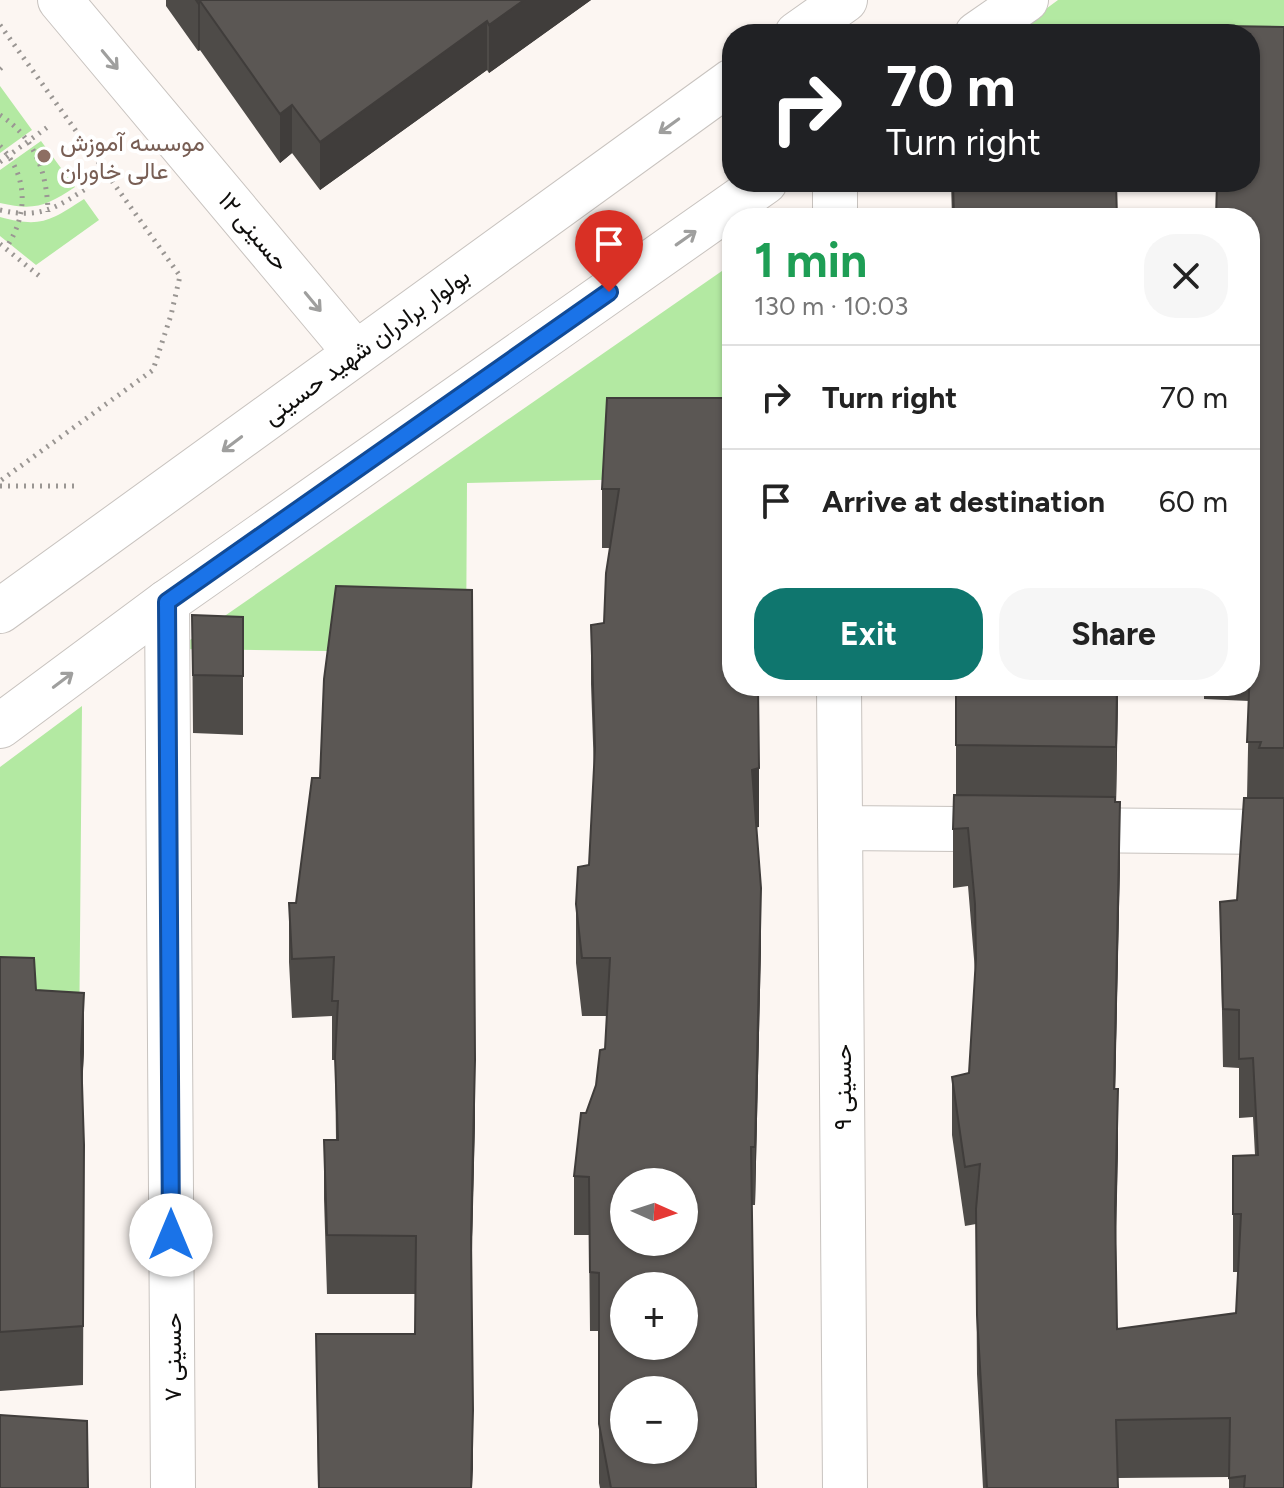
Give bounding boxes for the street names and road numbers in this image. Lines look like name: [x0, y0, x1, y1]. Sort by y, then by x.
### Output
street label: حسینی ۱۲: [213, 186, 295, 276]
street label: بولوار برادران شهید حسینی: [257, 261, 475, 431]
street label: حسینی ۹: [828, 1044, 857, 1130]
street label: حسینی ۷: [158, 1313, 187, 1401]

